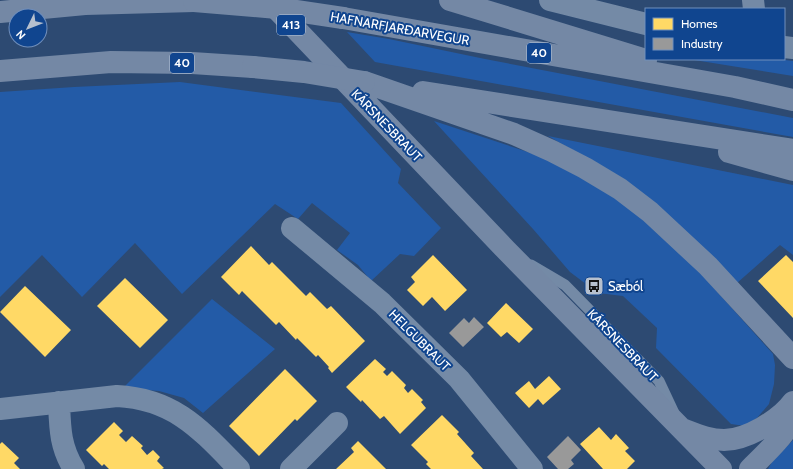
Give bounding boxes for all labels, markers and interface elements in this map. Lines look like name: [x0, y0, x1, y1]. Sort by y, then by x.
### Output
north arrow: [8, 8, 48, 48]
street label: HAFNARFJARÐARVEGUR: [329, 8, 471, 48]
legend: [645, 8, 785, 60]
road number: 413: [277, 15, 305, 35]
text: Homes: [681, 16, 718, 31]
text: N: [13, 27, 28, 42]
text: Industry: [681, 36, 722, 51]
road number: 40: [527, 43, 551, 63]
road number: 40: [170, 53, 194, 73]
street label: KÁRSNESBRAUT: [348, 85, 426, 165]
bus stop icon: Sæból: [583, 275, 605, 297]
place label: Sæból: [608, 278, 643, 294]
street label: KÁRSNESBRAUT: [584, 305, 662, 385]
street label: HELGUBRAUT: [386, 306, 454, 374]

